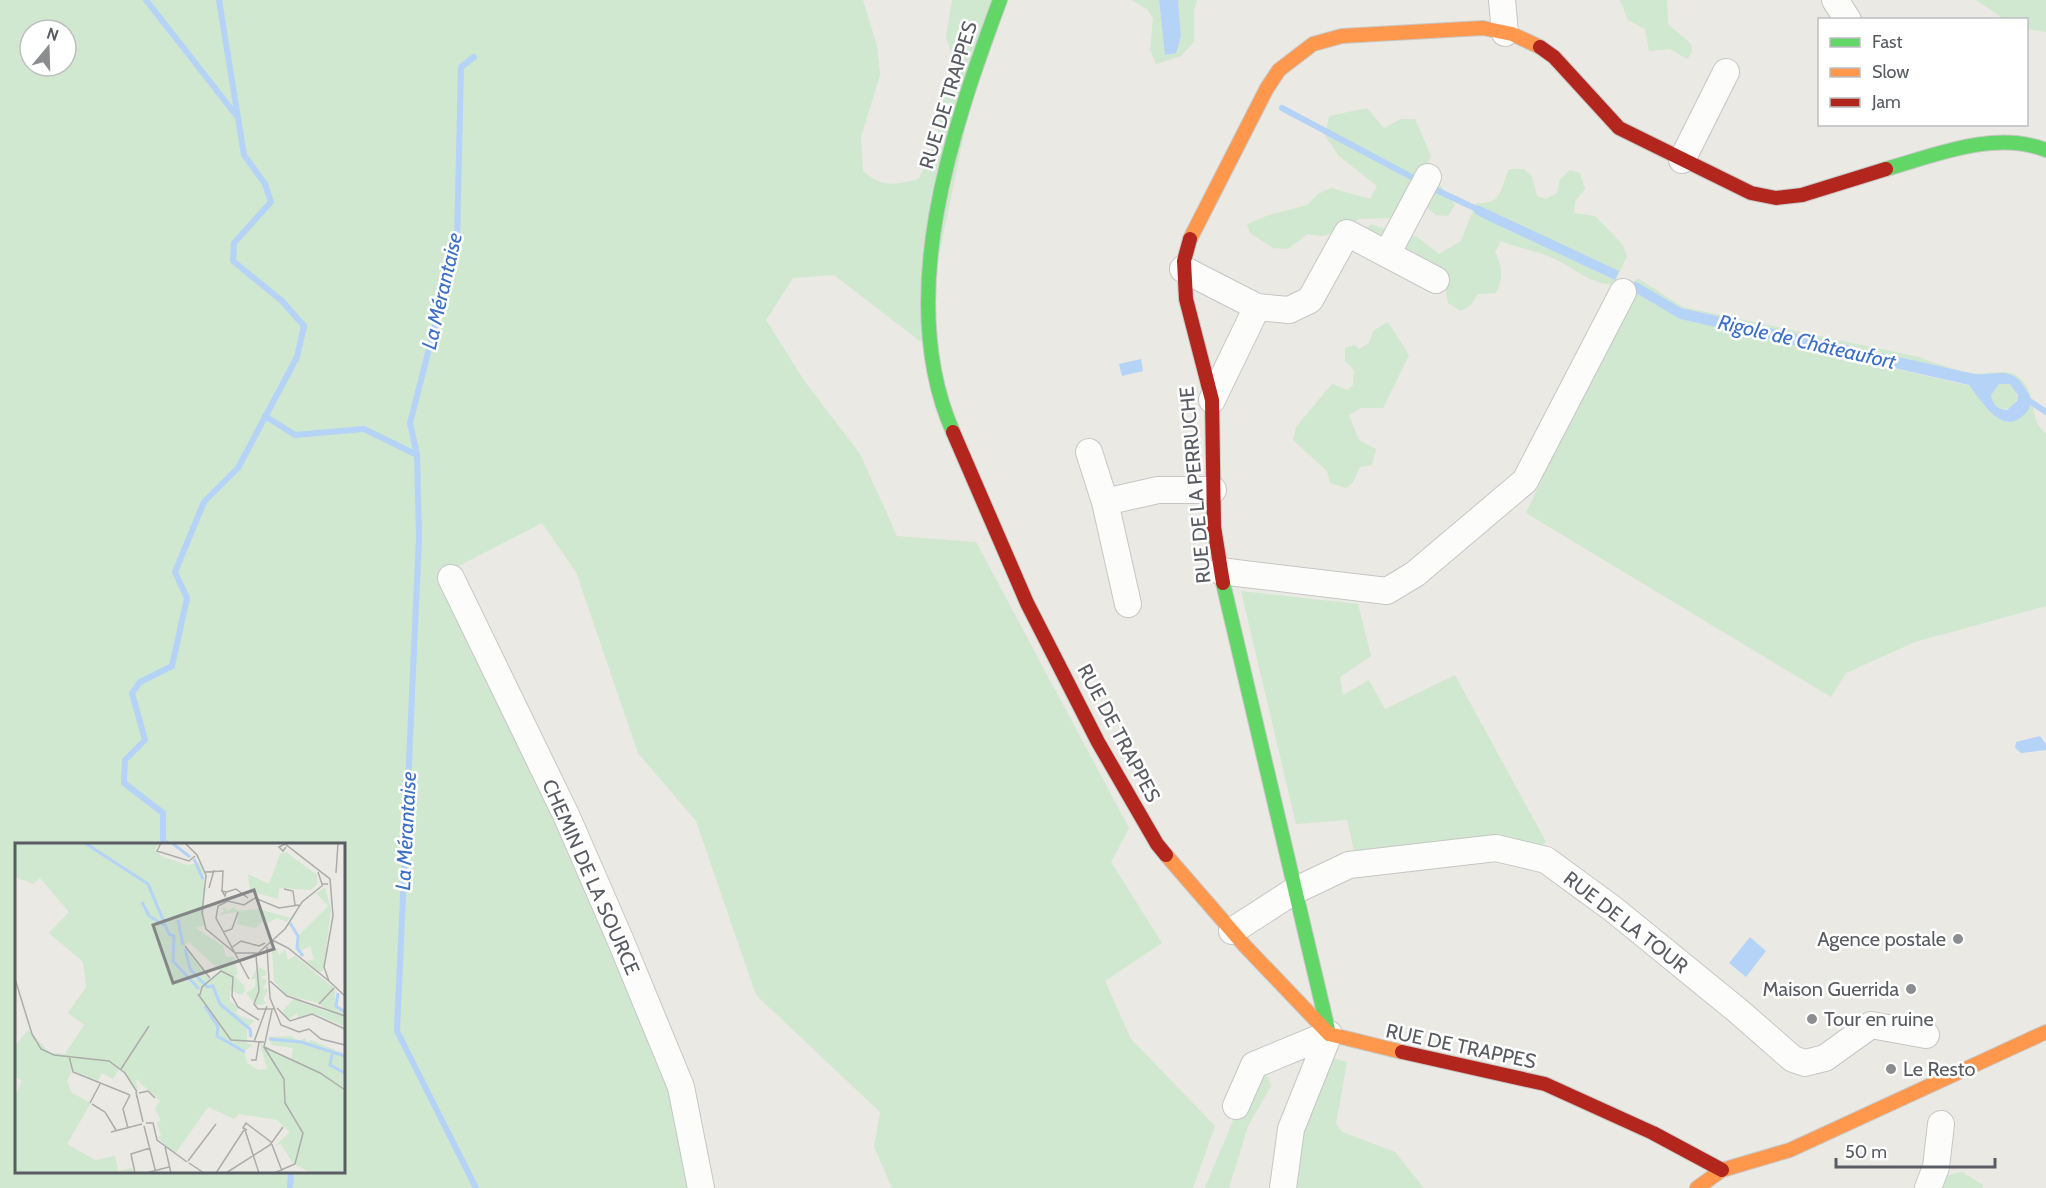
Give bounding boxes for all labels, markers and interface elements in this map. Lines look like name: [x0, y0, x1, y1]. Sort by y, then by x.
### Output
north arrow: [18, 18, 78, 78]
street label: RUE DE TRAPPES: [914, 18, 982, 172]
legend: [1818, 18, 2028, 126]
text: N: [44, 23, 61, 45]
text: Fast: [1872, 31, 1903, 53]
text: Slow: [1872, 61, 1909, 83]
text: Jam: [1871, 91, 1901, 113]
water label: La Mérantaise: [416, 230, 467, 352]
water label: Rigole de Châteaufort: [1716, 309, 1899, 374]
street label: RUE DE LA PERRUCHE: [1174, 385, 1216, 585]
street label: RUE DE TRAPPES: [1073, 660, 1166, 806]
water label: La Mérantaise: [390, 771, 421, 891]
street label: CHEMIN DE LA SOURCE: [537, 776, 645, 978]
inset map: [15, 843, 345, 1173]
street label: RUE DE LA TOUR: [1559, 866, 1693, 978]
place label: Agence postale: [1817, 927, 1946, 951]
marker: Agence postale: [1951, 932, 1965, 946]
place label: Maison Guerrida: [1762, 977, 1899, 1001]
marker: Maison Guerrida: [1904, 982, 1918, 996]
place label: Tour en ruine: [1824, 1007, 1934, 1031]
marker: Tour en ruine: [1805, 1012, 1819, 1026]
street label: RUE DE TRAPPES: [1384, 1018, 1539, 1074]
place label: Le Resto: [1903, 1057, 1975, 1081]
marker: Le Resto: [1884, 1062, 1898, 1076]
scale bar: [1836, 1131, 1995, 1169]
text: 50 m: [1845, 1141, 1887, 1163]

